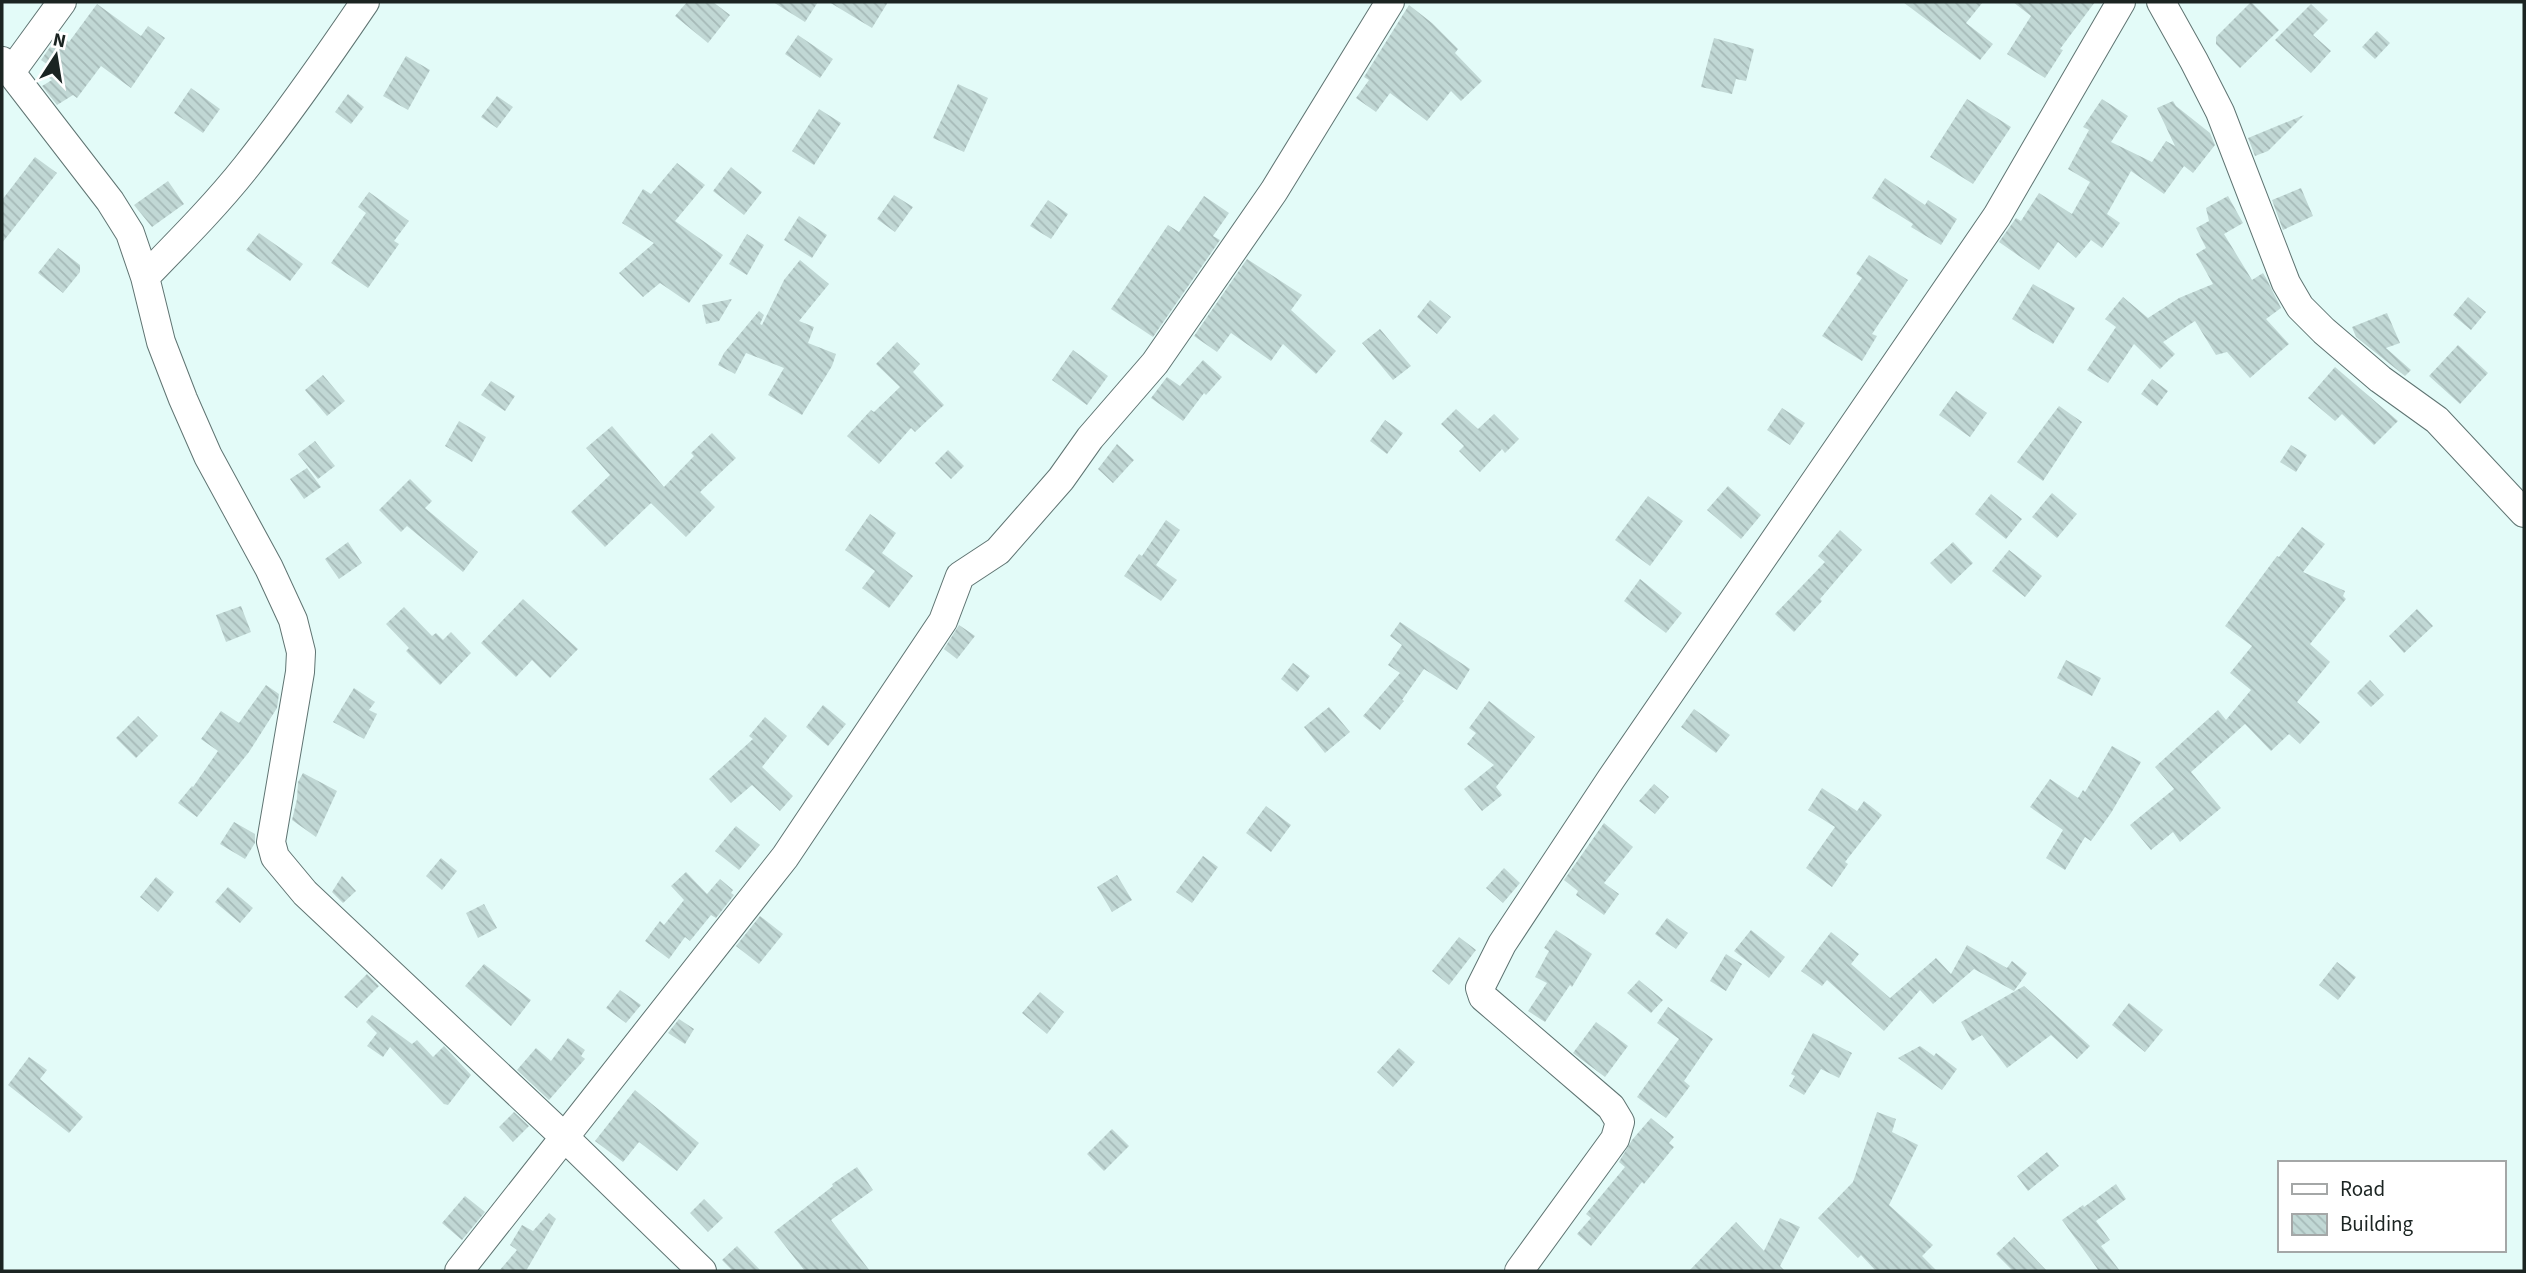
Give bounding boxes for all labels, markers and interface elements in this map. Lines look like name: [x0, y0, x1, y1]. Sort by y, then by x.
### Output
north arrow: [21, 21, 91, 91]
text: N: [50, 26, 68, 55]
legend: [2278, 1161, 2505, 1252]
text: Road: [2340, 1174, 2385, 1204]
text: Building: [2340, 1209, 2414, 1239]

